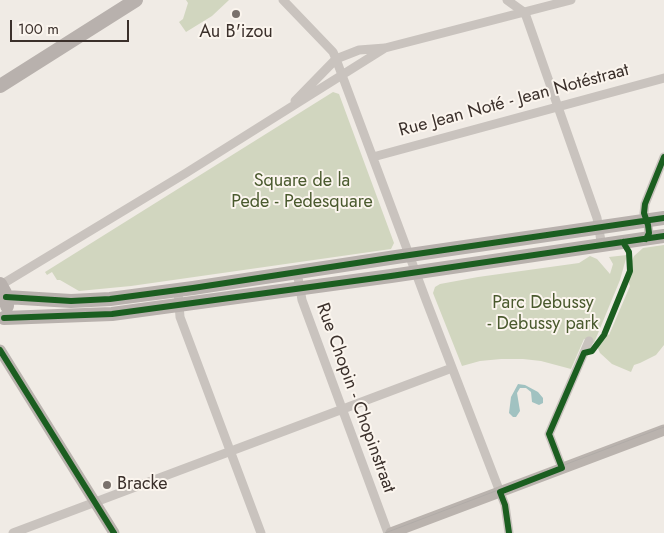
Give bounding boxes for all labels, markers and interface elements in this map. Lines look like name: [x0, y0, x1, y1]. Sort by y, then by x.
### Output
marker: Au B'izou: [230, 8, 242, 20]
scale bar: [12, 10, 131, 42]
text: 100 m: [18, 18, 59, 40]
place label: Au B'izou: [199, 22, 273, 44]
street label: Rue Jean Noté - Jean Notéstraat: [397, 60, 631, 142]
park label: Square de la Pede - Pedesquare: [231, 171, 373, 213]
park label: Parc Debussy - Debussy park: [487, 293, 599, 336]
street label: Rue Chopin - Chopinstraat: [311, 300, 399, 496]
place label: Bracke: [117, 474, 167, 496]
marker: Bracke: [101, 479, 113, 491]

